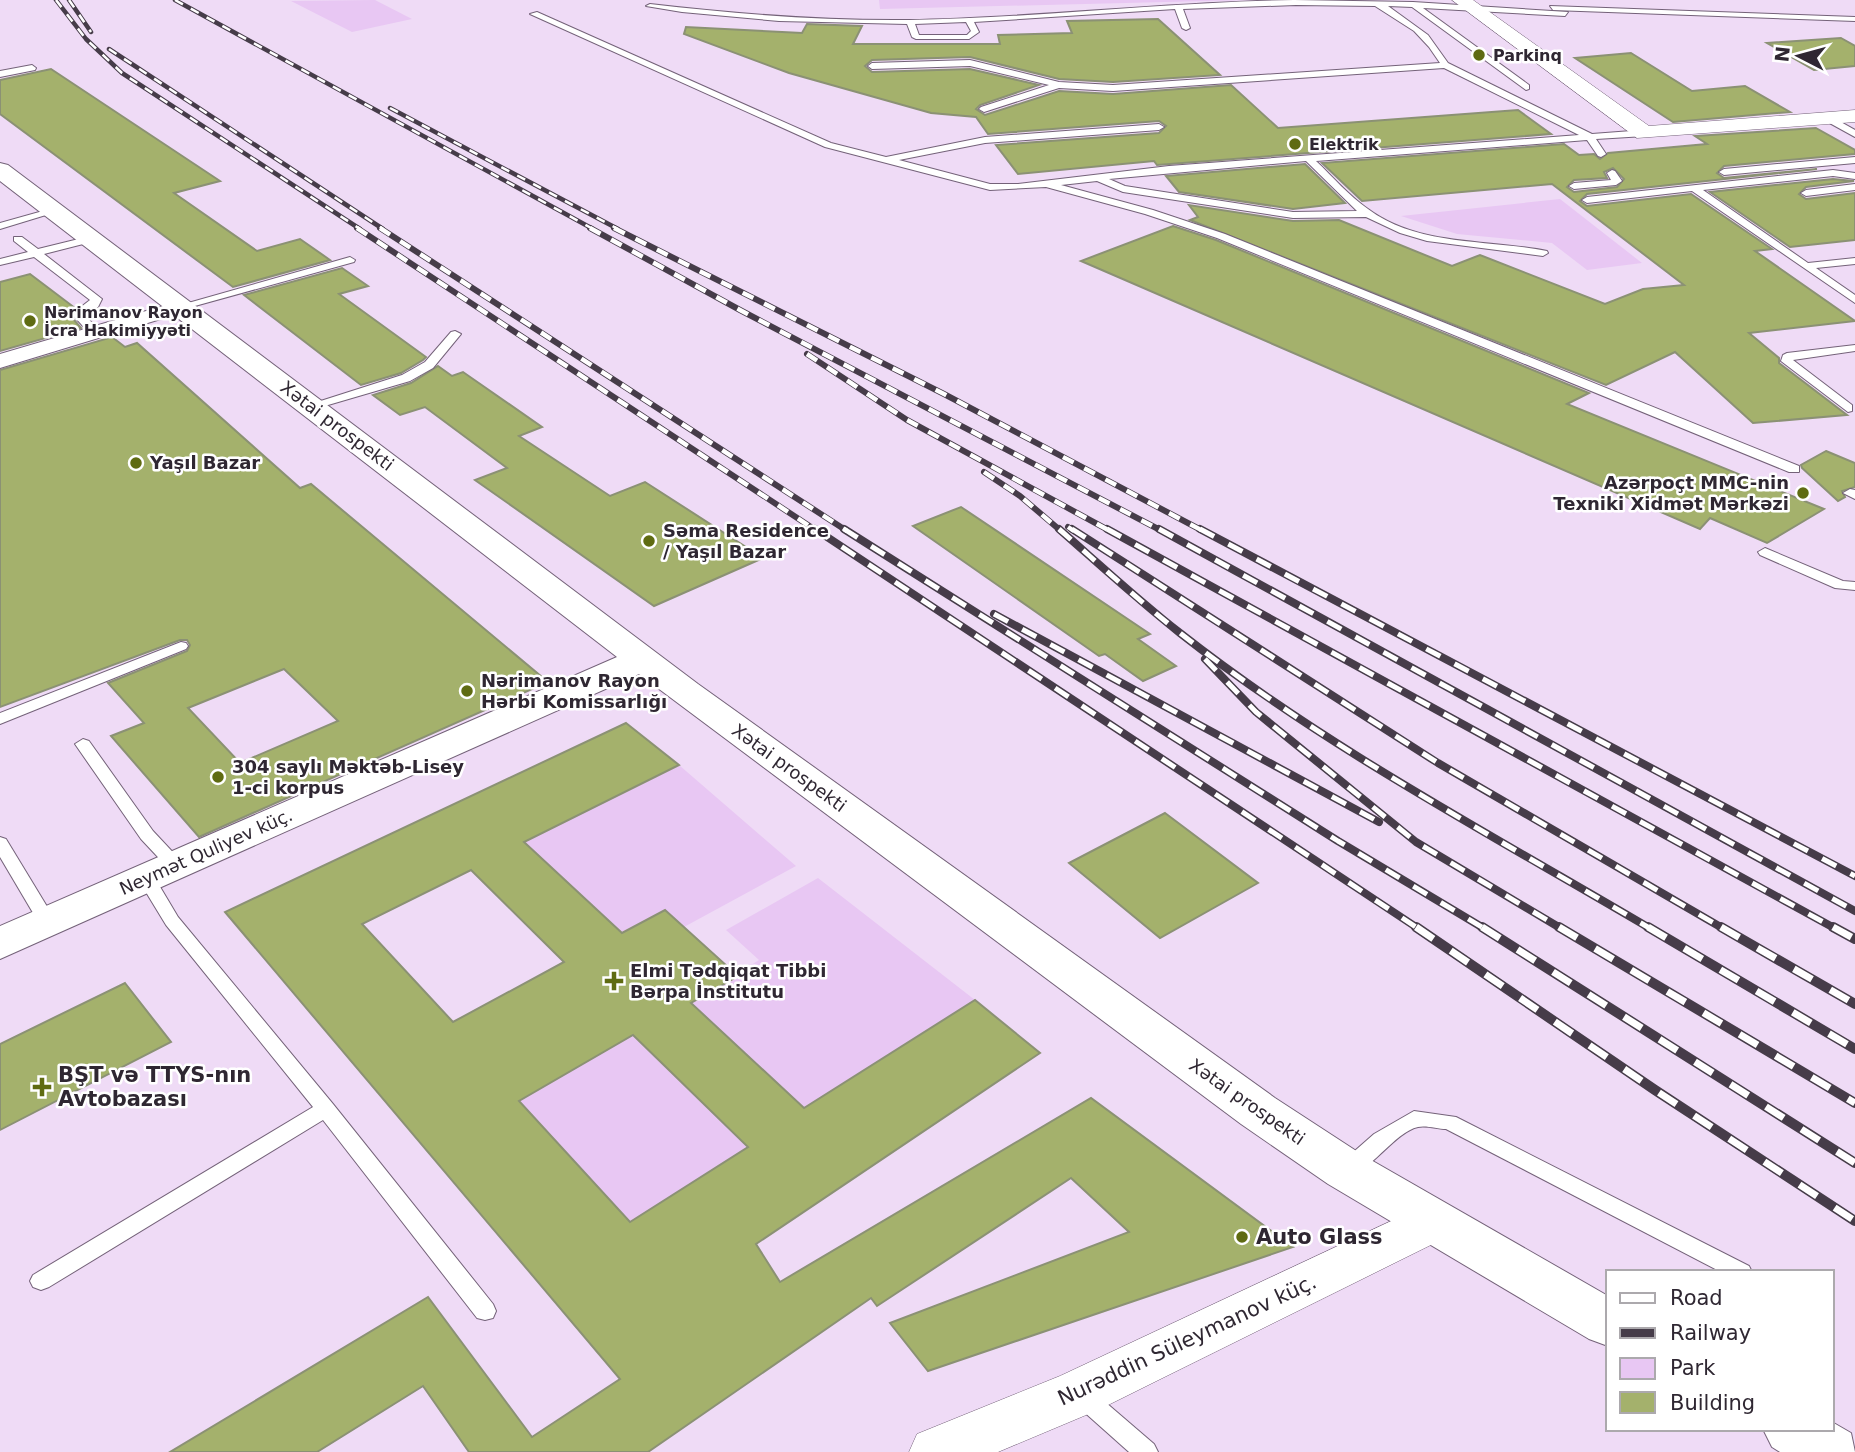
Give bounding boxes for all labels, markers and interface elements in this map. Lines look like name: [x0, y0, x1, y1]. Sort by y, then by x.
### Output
north arrow: [1764, 21, 1834, 91]
text: N: [1770, 45, 1794, 63]
place label: Parkinq: [1493, 46, 1562, 65]
marker: Parkinq: [1471, 47, 1487, 63]
place label: Elektrik: [1309, 135, 1379, 154]
marker: Elektrik: [1287, 136, 1303, 152]
place label: Nərimanov Rayon İcra Hakimiyyəti: [44, 303, 203, 340]
marker: Nərimanov Rayon İcra Hakimiyyəti: [22, 313, 38, 329]
street label: Xətai prospekti: [277, 376, 398, 475]
place label: Yaşıl Bazar: [149, 452, 260, 473]
marker: Yaşıl Bazar: [128, 455, 144, 471]
place label: Azərpoçt MMC-nin Texniki Xidmət Mərkəzi: [1553, 472, 1789, 514]
marker: Azərpoçt MMC-nin Texniki Xidmət Mərkəzi: [1795, 485, 1811, 501]
place label: Səma Residence / Yaşıl Bazar: [663, 520, 829, 562]
marker: Səma Residence / Yaşıl Bazar: [641, 533, 657, 549]
place label: Nərimanov Rayon Hərbi Komissarlığı: [481, 670, 667, 712]
marker: Nərimanov Rayon Hərbi Komissarlığı: [459, 683, 475, 699]
street label: Xətai prospekti: [728, 719, 850, 816]
place label: 304 saylı Məktəb-Lisey 1-ci korpus: [232, 756, 464, 798]
marker: 304 saylı Məktəb-Lisey 1-ci korpus: [210, 769, 226, 785]
street label: Neymət Quliyev küç.: [116, 804, 296, 899]
place label: Elmi Tədqiqat Tibbi Bərpa İnstitutu: [630, 960, 826, 1002]
marker: Elmi Tədqiqat Tibbi Bərpa İnstitutu: [604, 971, 624, 991]
street label: Xətai prospekti: [1186, 1054, 1309, 1149]
place label: BŞT və TTYS-nın Avtobazası: [58, 1063, 251, 1111]
marker: BŞT və TTYS-nın Avtobazası: [32, 1077, 52, 1097]
place label: Auto Glass: [1256, 1225, 1383, 1249]
marker: Auto Glass: [1234, 1229, 1250, 1245]
street label: Nurəddin Süleymanov küç.: [1054, 1269, 1320, 1411]
legend: [1606, 1270, 1834, 1431]
text: Road: [1670, 1286, 1723, 1310]
text: Railway: [1670, 1321, 1751, 1345]
text: Park: [1670, 1356, 1716, 1380]
text: Building: [1670, 1391, 1755, 1415]

